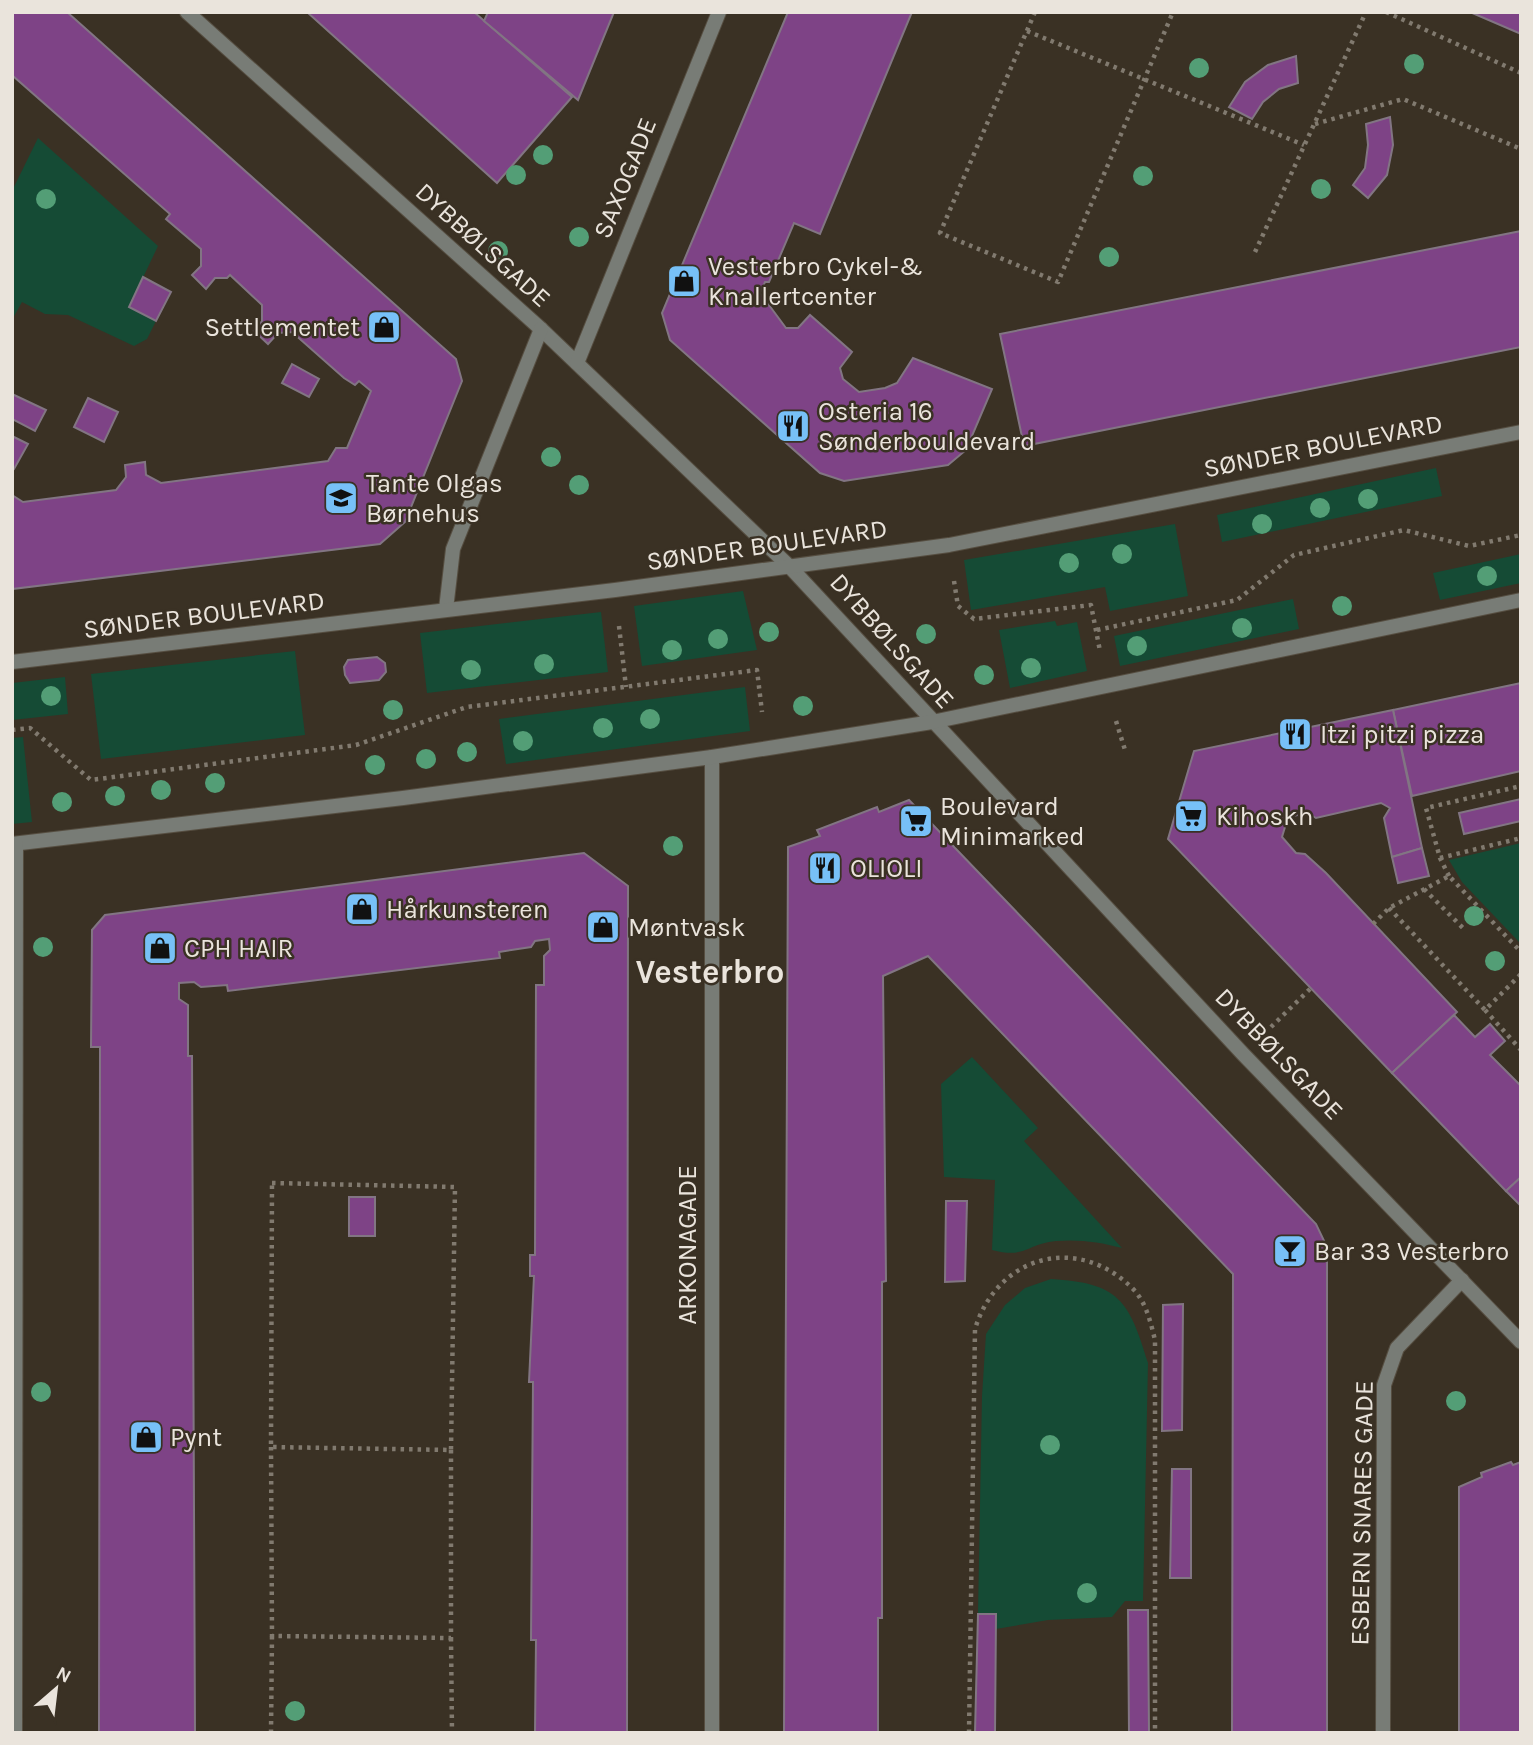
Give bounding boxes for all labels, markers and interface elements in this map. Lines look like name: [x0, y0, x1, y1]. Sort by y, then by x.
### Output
street label: SAXOGADE: [587, 113, 663, 243]
street label: DYBBØLSGADE: [409, 176, 557, 314]
place label: Vesterbro Cykel-& Knallertcenter: [708, 251, 923, 312]
shop icon: Vesterbro Cykel-& Knallertcenter: [665, 262, 703, 300]
shop icon: Settlementet: [365, 308, 403, 346]
place label: Settlementet: [204, 312, 360, 343]
place label: Osteria 16 Sønderbouldevard: [818, 396, 1035, 457]
restaurant icon: Osteria 16 Sønderbouldevard: [774, 407, 812, 445]
street label: SØNDER BOULEVARD: [1201, 408, 1445, 484]
place label: Tante Olgas Børnehus: [366, 468, 503, 529]
school or university icon: Tante Olgas Børnehus: [322, 479, 360, 517]
street label: SØNDER BOULEVARD: [645, 513, 889, 577]
street label: DYBBØLSGADE: [823, 567, 961, 715]
street label: SØNDER BOULEVARD: [82, 585, 326, 645]
restaurant icon: Itzi pitzi pizza: [1276, 715, 1314, 753]
place label: Itzi pitzi pizza: [1320, 719, 1484, 750]
place label: Boulevard Minimarked: [940, 791, 1085, 852]
supermarket icon: Kihoskh: [1172, 797, 1210, 835]
place label: Kihoskh: [1216, 801, 1313, 832]
supermarket icon: Boulevard Minimarked: [897, 802, 935, 840]
restaurant icon: OLIOLI: [806, 849, 844, 887]
place label: OLIOLI: [850, 853, 922, 884]
shop icon: Hårkunsteren: [343, 890, 381, 928]
place label: Hårkunsteren: [386, 894, 548, 925]
shop icon: Møntvask: [584, 908, 622, 946]
place label: Møntvask: [628, 912, 745, 943]
shop icon: CPH HAIR: [141, 929, 179, 967]
place label: CPH HAIR: [184, 933, 293, 964]
district label: Vesterbro: [636, 953, 784, 991]
street label: DYBBØLSGADE: [1208, 982, 1350, 1126]
street label: ARKONAGADE: [672, 1165, 703, 1325]
bar icon: Bar 33 Vesterbro: [1271, 1232, 1309, 1270]
place label: Bar 33 Vesterbro: [1314, 1236, 1509, 1267]
street label: ESBERN SNARES GADE: [1344, 1380, 1380, 1646]
shop icon: Pynt: [127, 1418, 165, 1456]
place label: Pynt: [170, 1422, 222, 1453]
north arrow: [21, 1654, 91, 1724]
text: N: [52, 1662, 75, 1688]

